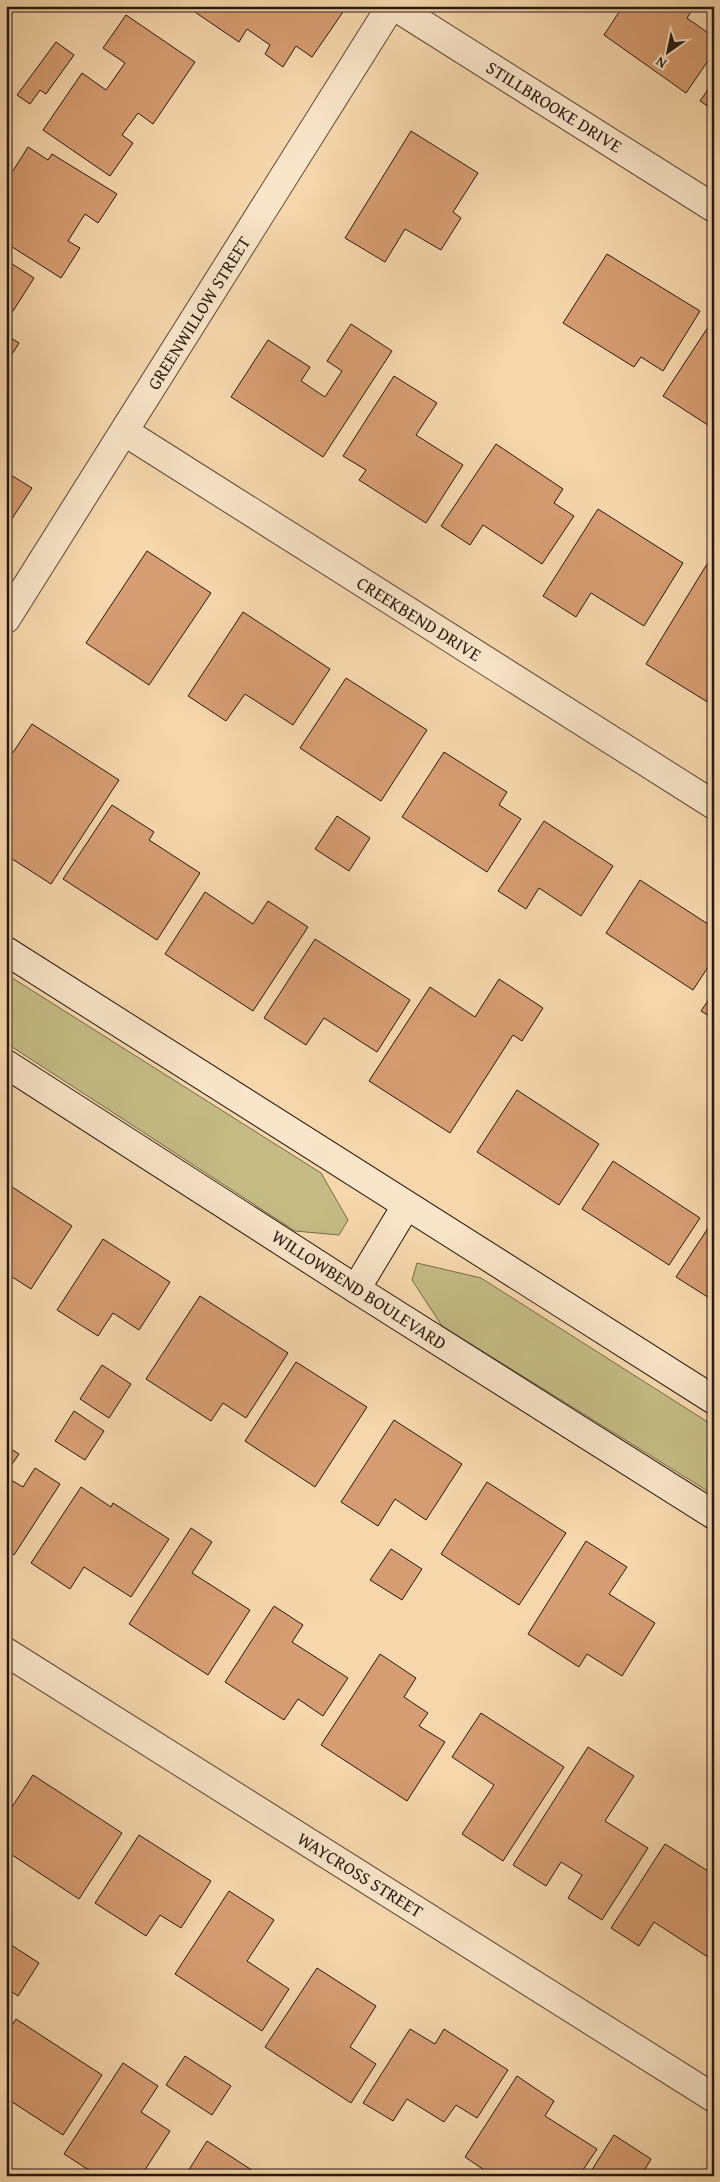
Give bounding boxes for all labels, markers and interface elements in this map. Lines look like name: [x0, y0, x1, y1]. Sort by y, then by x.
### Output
north arrow: [642, 28, 692, 78]
text: N: [651, 52, 670, 74]
street label: STILLBROOKE DRIVE: [481, 54, 628, 159]
street label: GREENWILLOW STREET: [140, 230, 257, 395]
street label: CREEKBEND DRIVE: [352, 569, 487, 668]
street label: WILLOWBEND BOULEVARD: [266, 1223, 452, 1356]
street label: WAYCROSS STREET: [292, 1825, 429, 1924]

